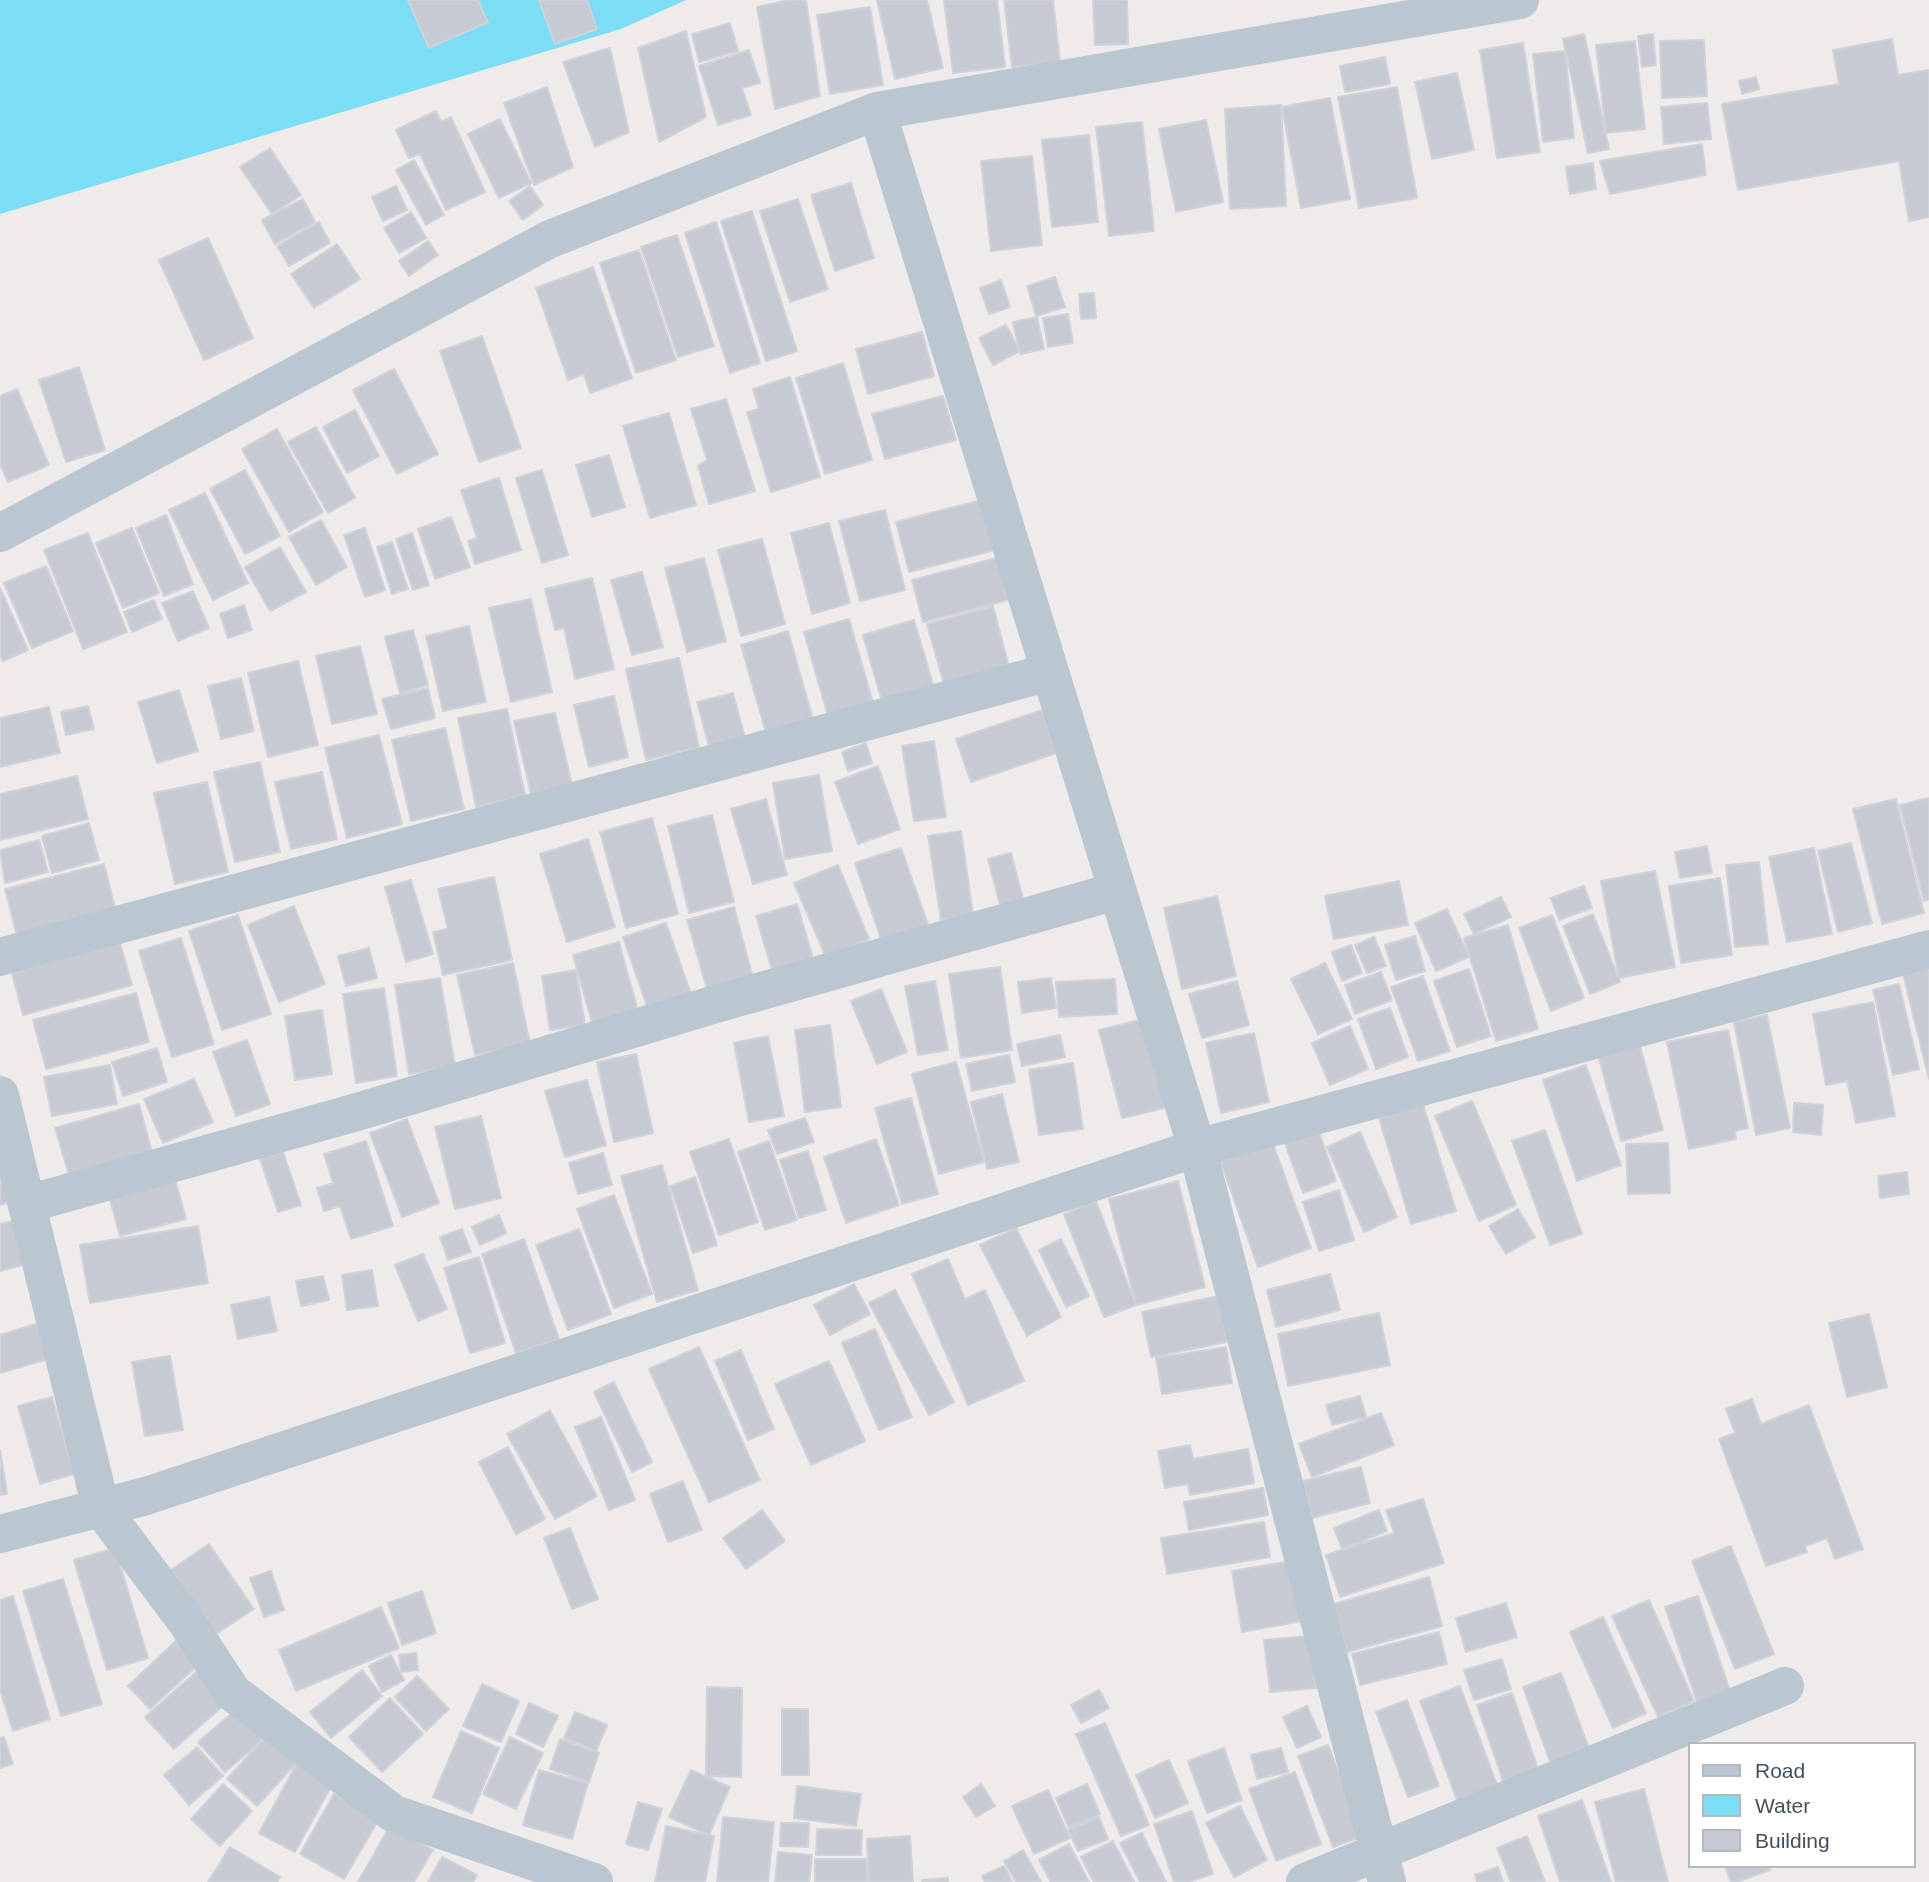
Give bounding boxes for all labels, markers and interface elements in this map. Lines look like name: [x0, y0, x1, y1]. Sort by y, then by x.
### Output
legend: [1688, 1742, 1915, 1868]
text: Road: [1755, 1759, 1805, 1782]
text: Water: [1755, 1794, 1810, 1817]
text: Building: [1755, 1829, 1830, 1852]

